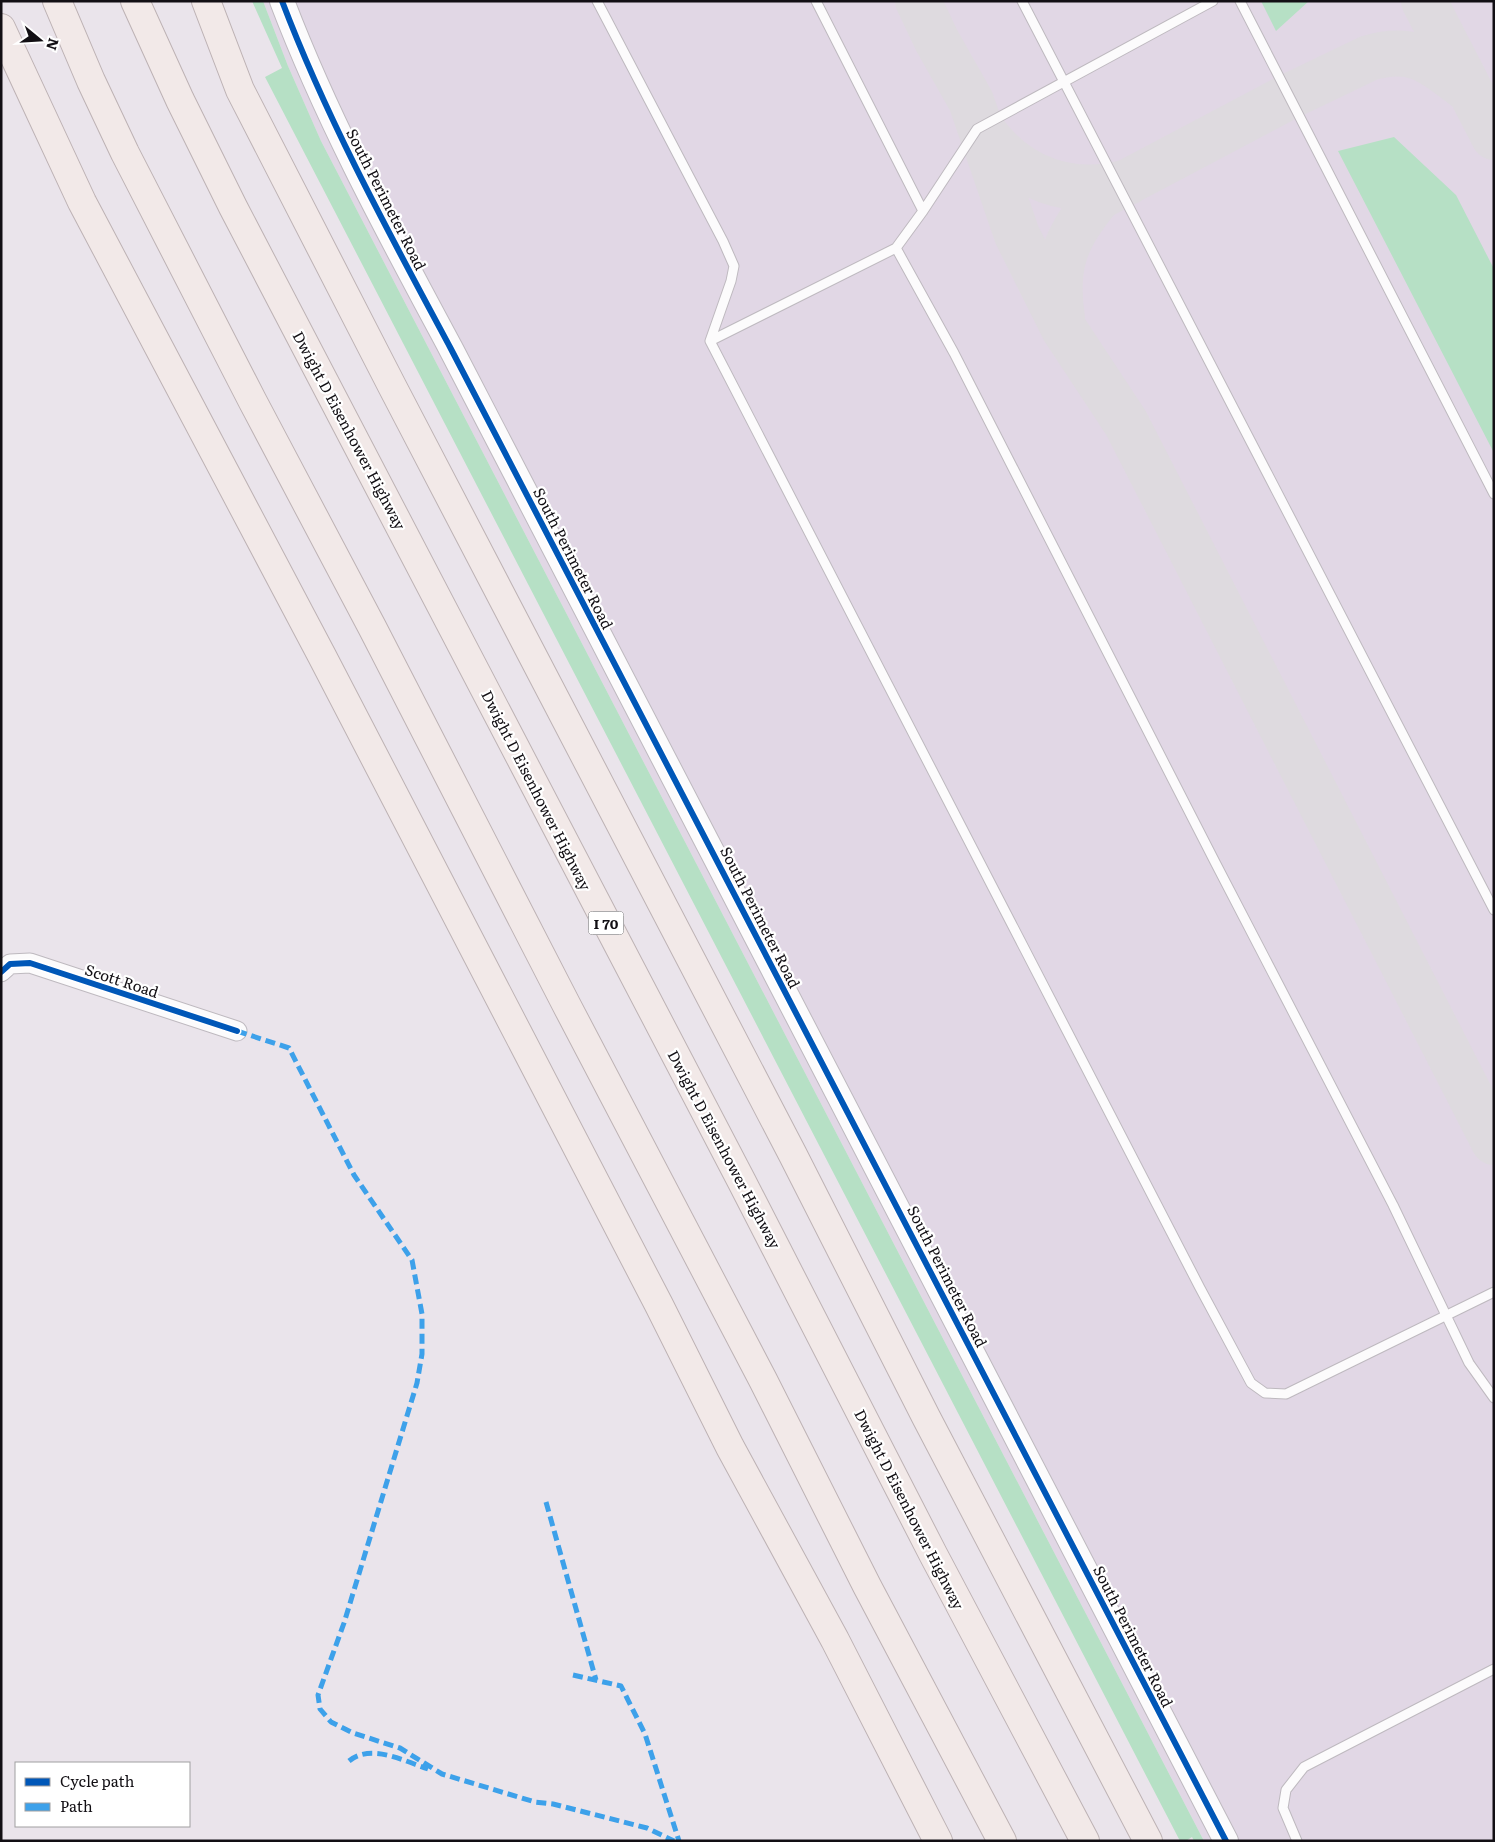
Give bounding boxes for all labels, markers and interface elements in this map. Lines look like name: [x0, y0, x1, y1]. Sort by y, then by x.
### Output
north arrow: [15, 15, 65, 65]
text: N: [42, 36, 65, 53]
street label: South Perimeter Road: [341, 124, 433, 274]
street label: Dwight D Eisenhower Highway: [288, 326, 412, 534]
street label: South Perimeter Road: [528, 483, 620, 633]
street label: Dwight D Eisenhower Highway: [476, 686, 598, 895]
street label: South Perimeter Road: [715, 842, 807, 992]
road number: I 70: [588, 911, 624, 934]
street label: Scott Road: [82, 957, 162, 1003]
street label: Dwight D Eisenhower Highway: [663, 1045, 787, 1253]
street label: South Perimeter Road: [902, 1201, 994, 1351]
street label: Dwight D Eisenhower Highway: [849, 1405, 971, 1614]
street label: South Perimeter Road: [1088, 1561, 1180, 1711]
legend: [15, 1762, 190, 1827]
text: Cycle path: [60, 1769, 135, 1792]
text: Path: [60, 1794, 93, 1817]

